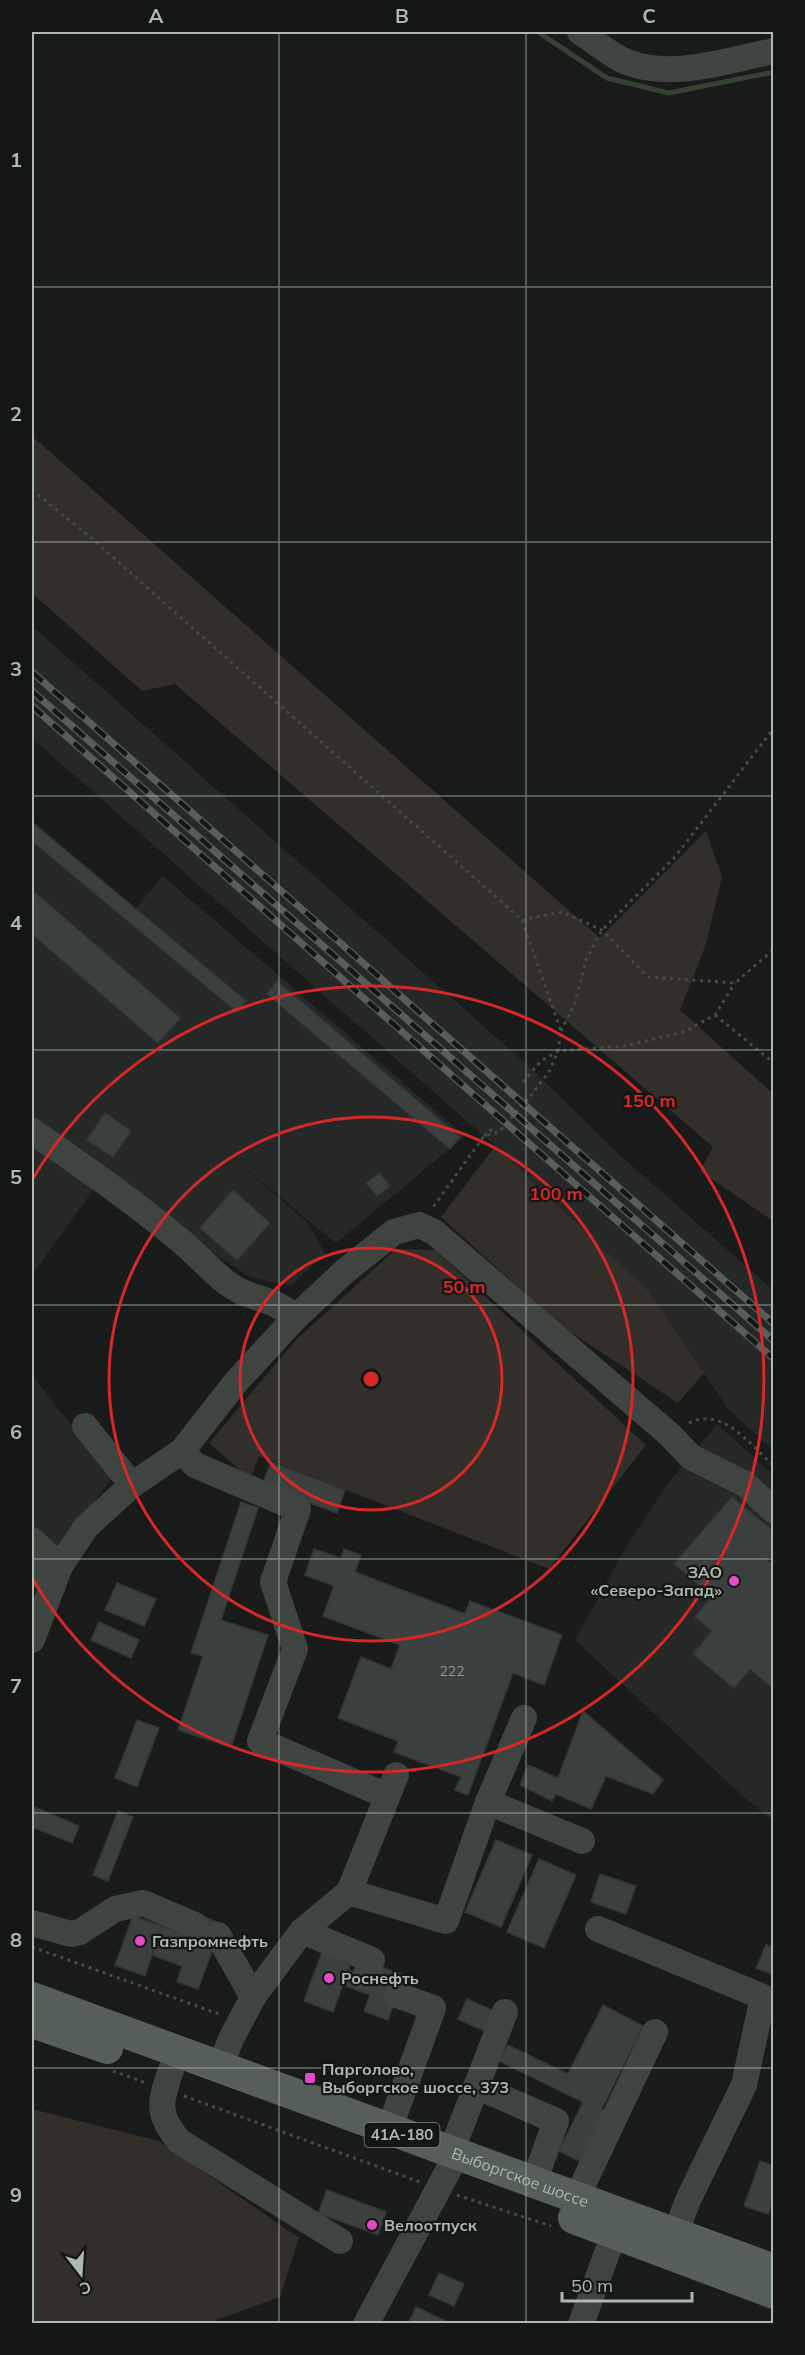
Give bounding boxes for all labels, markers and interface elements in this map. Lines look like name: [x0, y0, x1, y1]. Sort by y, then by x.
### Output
text: A: [149, 3, 164, 28]
text: B: [395, 3, 409, 28]
text: C: [642, 3, 656, 28]
text: 1: [10, 147, 22, 172]
text: 2: [10, 401, 22, 426]
text: 3: [10, 656, 22, 681]
text: 4: [10, 910, 22, 935]
text: 150 m: [622, 1089, 676, 1112]
text: 5: [10, 1164, 22, 1189]
text: 100 m: [529, 1182, 583, 1205]
text: 50 m: [443, 1275, 485, 1298]
centre of rings: [361, 1369, 381, 1389]
text: 6: [10, 1419, 22, 1444]
place label: ЗАО «Северо-Запад»: [590, 1562, 722, 1600]
marker: ЗАО «Северо-Запад»: [727, 1574, 741, 1588]
house number: 222: [439, 1662, 465, 1680]
text: 7: [10, 1673, 22, 1698]
text: 8: [10, 1927, 22, 1952]
place label: Газпромнефть: [152, 1931, 268, 1951]
marker: Газпромнефть: [133, 1934, 147, 1948]
place label: Роснефть: [341, 1968, 419, 1988]
marker: Роснефть: [322, 1971, 336, 1985]
place label: Парголово, Выборгское шоссе, 373: [322, 2059, 509, 2097]
marker: Парголово, Выборгское шоссе, 373: [303, 2071, 317, 2085]
road number: 41А-180: [364, 2123, 440, 2147]
street label: Выборгское шоссе: [449, 2143, 592, 2211]
text: 9: [10, 2182, 22, 2207]
place label: Велоотпуск: [384, 2215, 478, 2235]
marker: Велоотпуск: [365, 2218, 379, 2232]
north arrow: [51, 2244, 111, 2304]
scale bar: [562, 2265, 692, 2303]
text: 50 m: [571, 2274, 613, 2297]
text: С: [77, 2277, 94, 2300]

